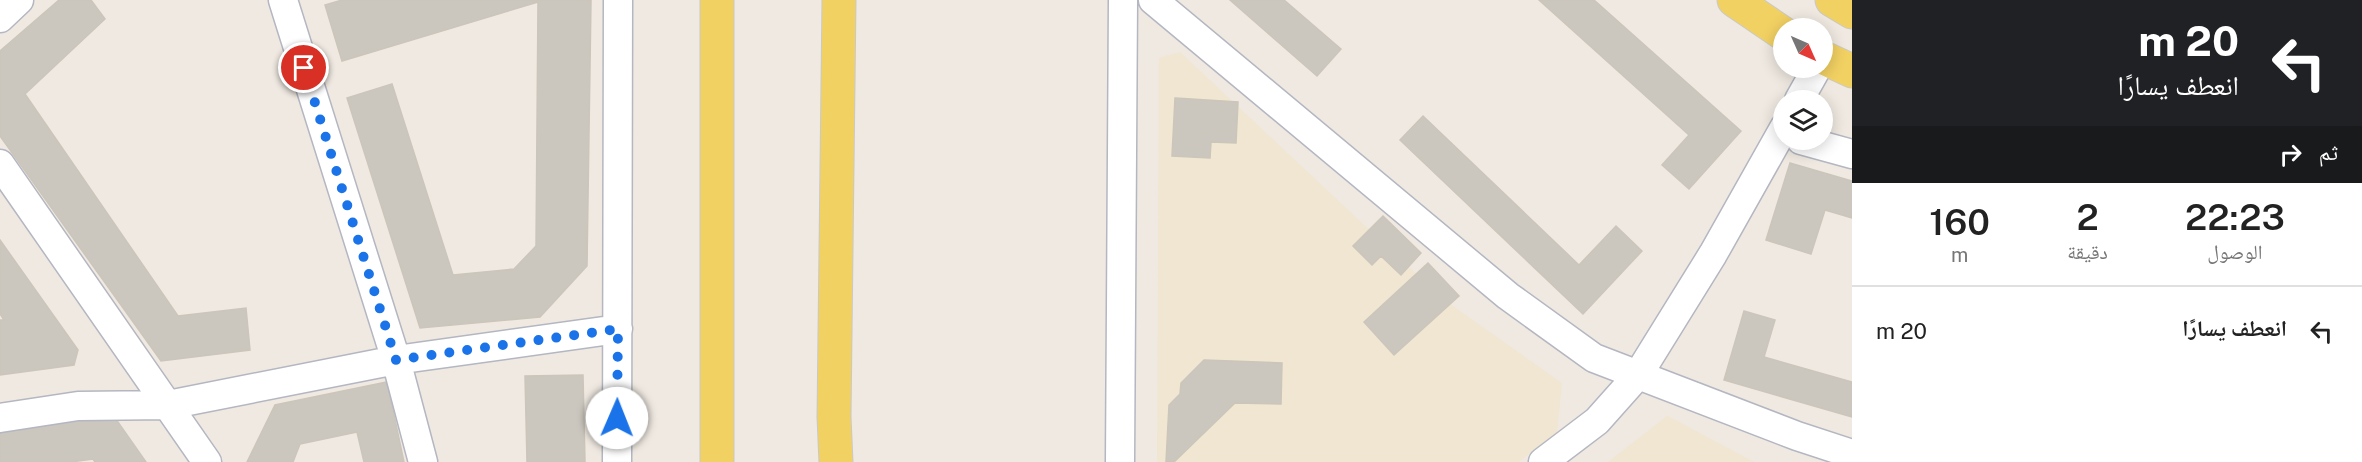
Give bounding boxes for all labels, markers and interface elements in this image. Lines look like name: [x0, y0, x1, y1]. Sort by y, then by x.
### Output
text: 20 m: [2138, 16, 2239, 65]
north arrow: [1773, 18, 1833, 78]
map controls: [1773, 18, 1833, 150]
icon: left: [2260, 24, 2338, 102]
pin: [278, 42, 329, 93]
icon: arrive: [287, 51, 320, 84]
text: انعطف يسارًا: [2118, 69, 2239, 101]
button: layers: [1773, 90, 1833, 150]
icon: right: [2274, 138, 2307, 171]
text: ثم: [2319, 139, 2338, 165]
text: 2: [2076, 196, 2099, 238]
text: 22:23: [2185, 196, 2285, 238]
text: 160: [1929, 201, 1990, 243]
text: دقيقة: [2067, 240, 2108, 264]
text: الوصول: [2207, 240, 2263, 264]
text: m: [1951, 243, 1968, 267]
text: انعطف يسارًا: [2182, 315, 2287, 341]
icon: left: [2305, 315, 2338, 348]
text: 20 m: [1876, 318, 1927, 344]
position arrow: [585, 386, 649, 450]

